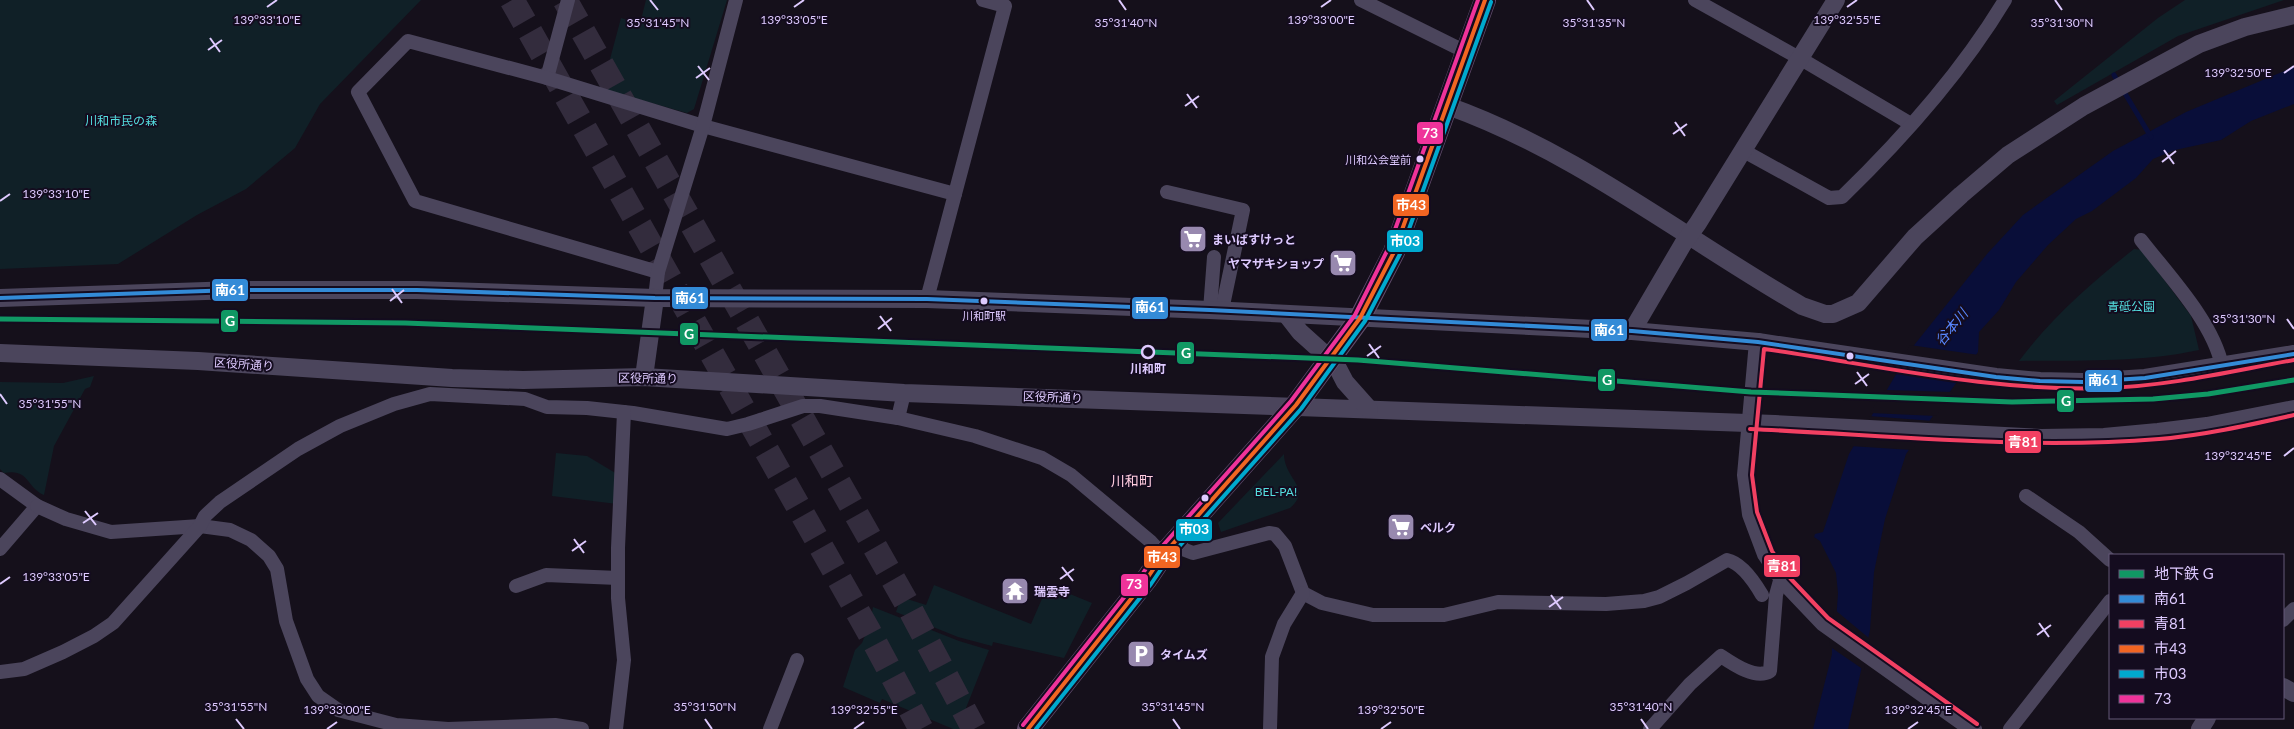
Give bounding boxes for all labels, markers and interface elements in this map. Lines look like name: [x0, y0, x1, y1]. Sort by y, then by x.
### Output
text: 139°33'10"E: [233, 12, 301, 27]
text: 139°33'05"E: [760, 12, 828, 27]
text: 139°33'00"E: [1287, 12, 1355, 27]
text: 139°32'55"E: [1813, 12, 1881, 27]
text: 35°31'45"N: [627, 15, 689, 30]
text: 35°31'40"N: [1095, 15, 1157, 30]
text: 35°31'35"N: [1563, 15, 1625, 30]
text: 35°31'30"N: [2031, 15, 2093, 30]
text: 139°32'50"E: [2204, 65, 2272, 80]
park label: 川和市民の森: [85, 113, 157, 128]
line badge: 73: [1416, 121, 1444, 145]
text: 73: [1422, 124, 1438, 141]
place label: 川和公会堂前: [1345, 153, 1411, 166]
marker: 川和公会堂前: [1415, 154, 1425, 164]
text: 139°33'10"E: [22, 186, 90, 201]
line badge: 市43: [1392, 193, 1430, 217]
text: 市43: [1396, 196, 1426, 213]
supermarket icon: まいばすけっと: [1178, 224, 1208, 254]
line badge: 市03: [1386, 229, 1424, 253]
place label: まいばすけっと: [1212, 232, 1296, 247]
text: 市03: [1390, 232, 1420, 249]
supermarket icon: ヤマザキショップ: [1328, 248, 1358, 278]
place label: ヤマザキショップ: [1228, 256, 1324, 271]
line badge: 南61: [211, 278, 249, 302]
text: 南61: [215, 281, 245, 298]
line badge: 南61: [671, 286, 709, 310]
text: 南61: [675, 289, 705, 306]
marker: 川和町駅: [979, 296, 989, 306]
line badge: 南61: [1131, 296, 1169, 320]
text: 南61: [1135, 298, 1165, 315]
park label: 青砥公園: [2107, 299, 2155, 314]
water label: 谷本川: [1931, 304, 1972, 349]
line badge: G: [220, 309, 239, 333]
place label: 川和町駅: [962, 309, 1006, 322]
text: 35°31'30"N: [2213, 311, 2275, 326]
text: G: [225, 312, 235, 329]
line badge: 南61: [1590, 318, 1628, 342]
text: 南61: [1594, 321, 1624, 338]
line badge: G: [679, 322, 699, 346]
text: G: [684, 325, 694, 342]
line badge: G: [1176, 341, 1195, 365]
text: G: [1181, 344, 1191, 361]
marker: 川和町: [1141, 345, 1155, 359]
unlabelled marker: [1845, 351, 1855, 361]
street label: 区役所通り: [214, 354, 274, 374]
place label: 川和町: [1130, 361, 1166, 376]
line badge: G: [1597, 368, 1616, 392]
line badge: 南61: [2084, 369, 2123, 393]
street label: 区役所通り: [618, 370, 678, 386]
text: G: [1602, 371, 1612, 388]
text: 南61: [2088, 371, 2118, 388]
street label: 区役所通り: [1023, 388, 1083, 406]
line badge: G: [2056, 389, 2075, 413]
text: G: [2061, 392, 2071, 409]
text: 35°31'55"N: [19, 396, 81, 411]
line badge: 青81: [2004, 430, 2042, 454]
text: 青81: [2008, 433, 2038, 450]
text: 139°32'45"E: [2204, 448, 2272, 463]
district label: 川和町: [1111, 472, 1153, 489]
park label: BEL-PA!: [1255, 484, 1297, 499]
unlabelled marker: [1200, 493, 1210, 503]
supermarket icon: ベルク: [1386, 512, 1416, 542]
line badge: 市03: [1175, 518, 1213, 542]
text: 市03: [1179, 520, 1209, 537]
place label: ベルク: [1420, 520, 1456, 535]
line badge: 市43: [1143, 545, 1181, 569]
text: 市43: [1147, 548, 1177, 565]
line badge: 青81: [1763, 554, 1801, 578]
legend: [2109, 554, 2284, 719]
text: 青81: [1767, 557, 1797, 574]
text: 地下鉄 G: [2154, 564, 2214, 582]
text: 139°33'05"E: [22, 569, 90, 584]
line badge: 73: [1120, 573, 1149, 597]
text: 73: [1126, 575, 1142, 592]
temple icon: 瑞雲寺: [1000, 576, 1030, 606]
place label: 瑞雲寺: [1034, 584, 1070, 599]
text: 南61: [2154, 589, 2186, 607]
text: 青81: [2154, 614, 2186, 632]
parking icon: タイムズ: [1126, 639, 1156, 669]
text: 市43: [2154, 639, 2186, 657]
place label: タイムズ: [1160, 647, 1208, 662]
text: 市03: [2154, 664, 2186, 682]
text: 73: [2154, 689, 2171, 707]
text: 35°31'55"N: [205, 699, 267, 714]
text: 35°31'50"N: [674, 699, 736, 714]
text: 35°31'45"N: [1142, 699, 1204, 714]
text: 35°31'40"N: [1610, 699, 1672, 714]
text: 139°33'00"E: [303, 702, 371, 717]
text: 139°32'55"E: [830, 702, 898, 717]
text: 139°32'50"E: [1357, 702, 1425, 717]
text: 139°32'45"E: [1884, 702, 1952, 717]

